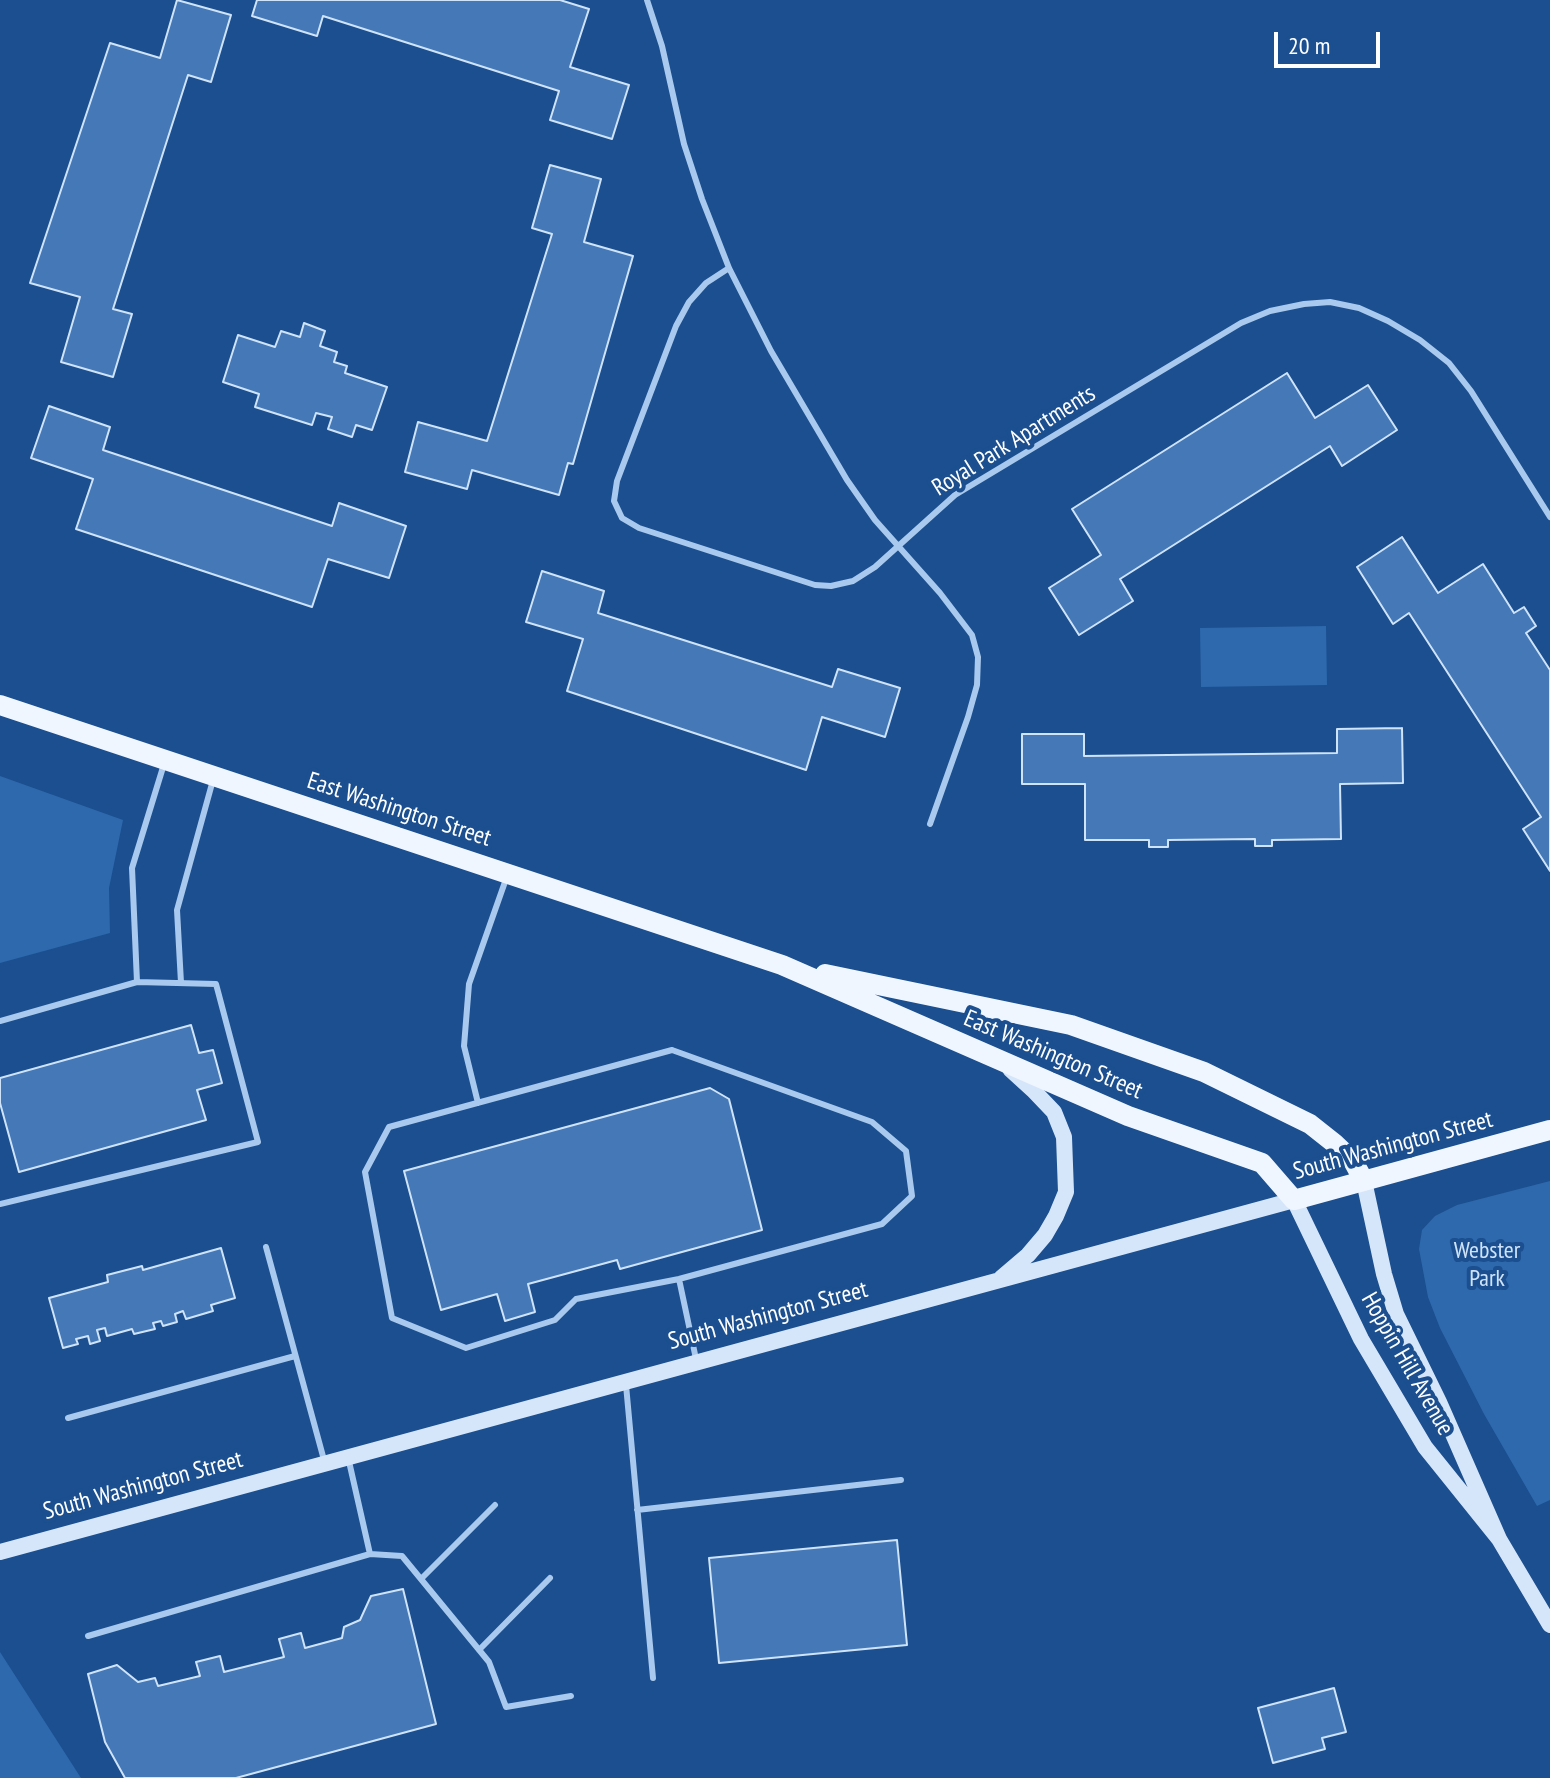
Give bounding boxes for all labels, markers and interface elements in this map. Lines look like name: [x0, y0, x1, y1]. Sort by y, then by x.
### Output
scale bar: [1278, 16, 1384, 66]
text: 20 m: [1288, 30, 1330, 61]
street label: Royal Park Apartments: [927, 379, 1101, 503]
street label: East Washington Street: [303, 767, 495, 853]
street label: East Washington Street: [959, 1004, 1147, 1106]
street label: South Washington Street: [1290, 1106, 1496, 1186]
park label: Webster Park: [1454, 1237, 1520, 1293]
street label: South Washington Street: [665, 1276, 871, 1356]
street label: Hoppin Hill Avenue: [1355, 1288, 1459, 1440]
street label: South Washington Street: [40, 1446, 246, 1526]

